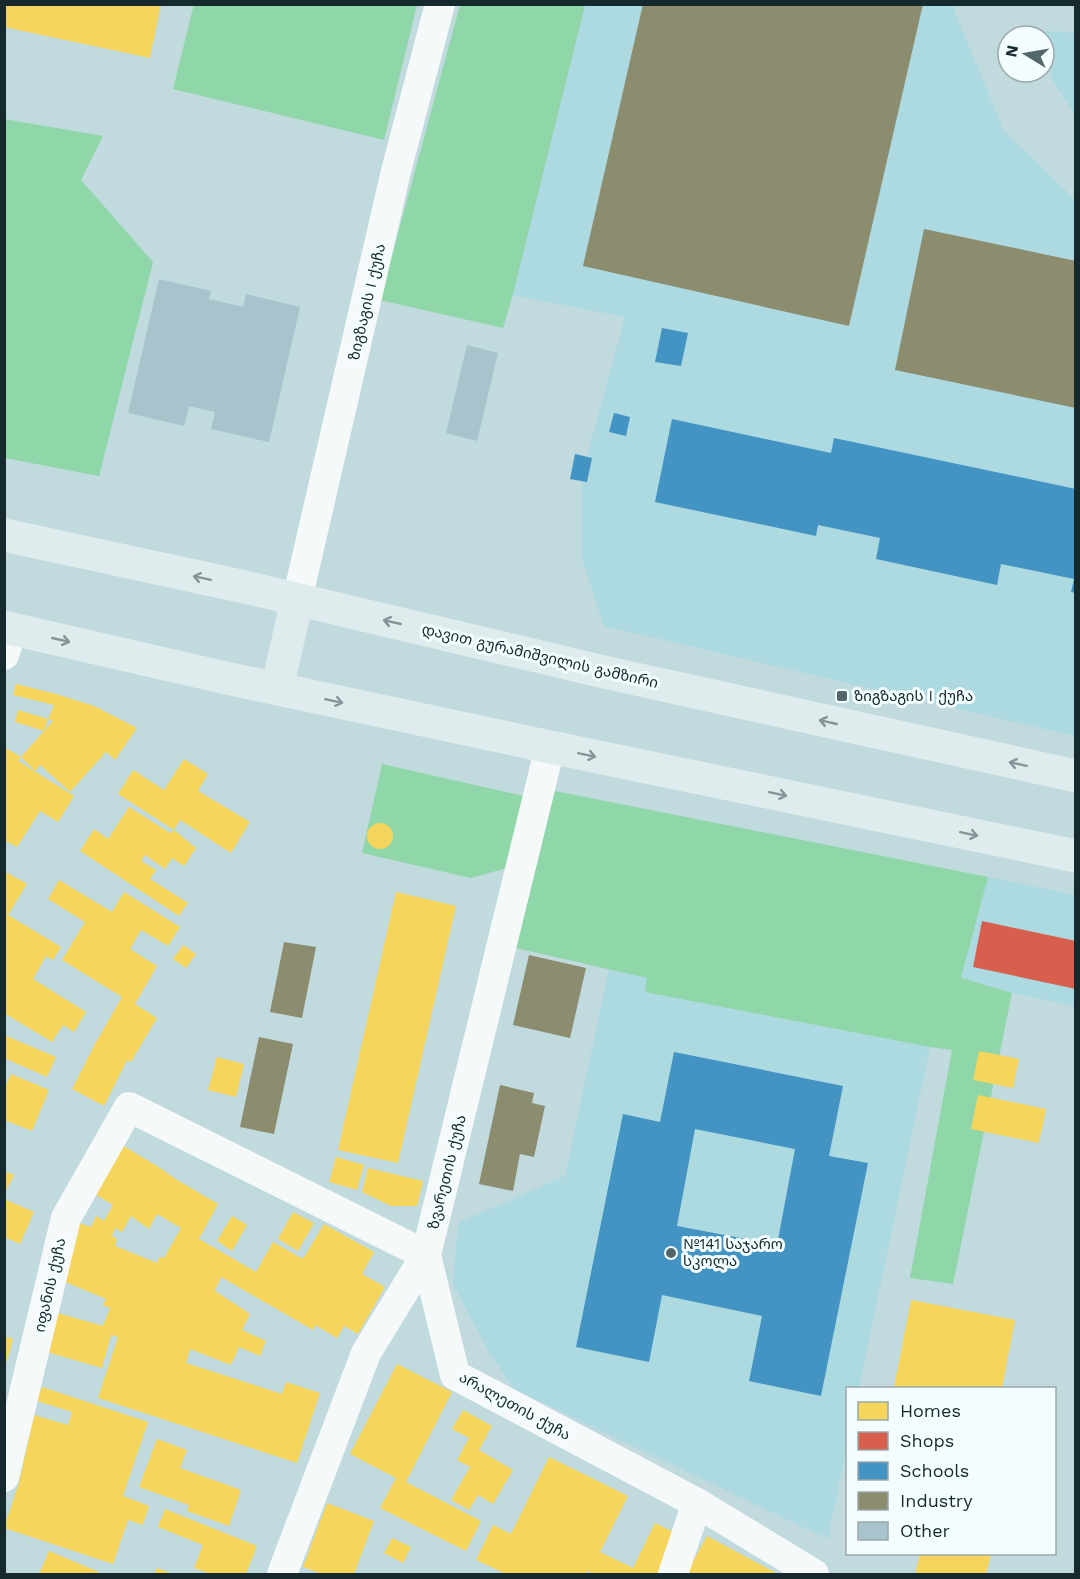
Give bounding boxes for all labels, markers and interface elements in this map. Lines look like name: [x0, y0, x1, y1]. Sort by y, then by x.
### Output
north arrow: [996, 24, 1056, 84]
text: N: [1001, 44, 1022, 59]
street label: ზიგზაგის I ქუჩა: [345, 242, 389, 362]
one-way arrow: [193, 572, 212, 583]
one-way arrow: [383, 616, 402, 627]
street label: დავით გურამიშვილის გამზირი: [420, 620, 660, 692]
one-way arrow: [52, 635, 71, 647]
place label: ზიგზაგის I ქუჩა: [854, 687, 973, 705]
marker: ზიგზაგის I ქუჩა: [835, 689, 849, 703]
one-way arrow: [324, 696, 344, 707]
one-way arrow: [819, 715, 838, 727]
one-way arrow: [576, 750, 596, 761]
one-way arrow: [1009, 757, 1028, 769]
one-way arrow: [767, 789, 787, 800]
one-way arrow: [958, 829, 978, 840]
street label: ზვარეთის ქუჩა: [424, 1113, 470, 1231]
place label: №141 საჯარო სკოლა: [683, 1235, 783, 1270]
street label: იფანის ქუჩა: [30, 1236, 70, 1334]
marker: №141 საჯარო სკოლა: [664, 1246, 678, 1260]
street label: არალეთის ქუჩა: [456, 1368, 574, 1444]
legend: [846, 1387, 1056, 1555]
text: Homes: [900, 1400, 961, 1421]
text: Shops: [900, 1430, 954, 1451]
text: Schools: [900, 1460, 969, 1481]
text: Industry: [900, 1490, 973, 1511]
text: Other: [900, 1520, 950, 1541]

